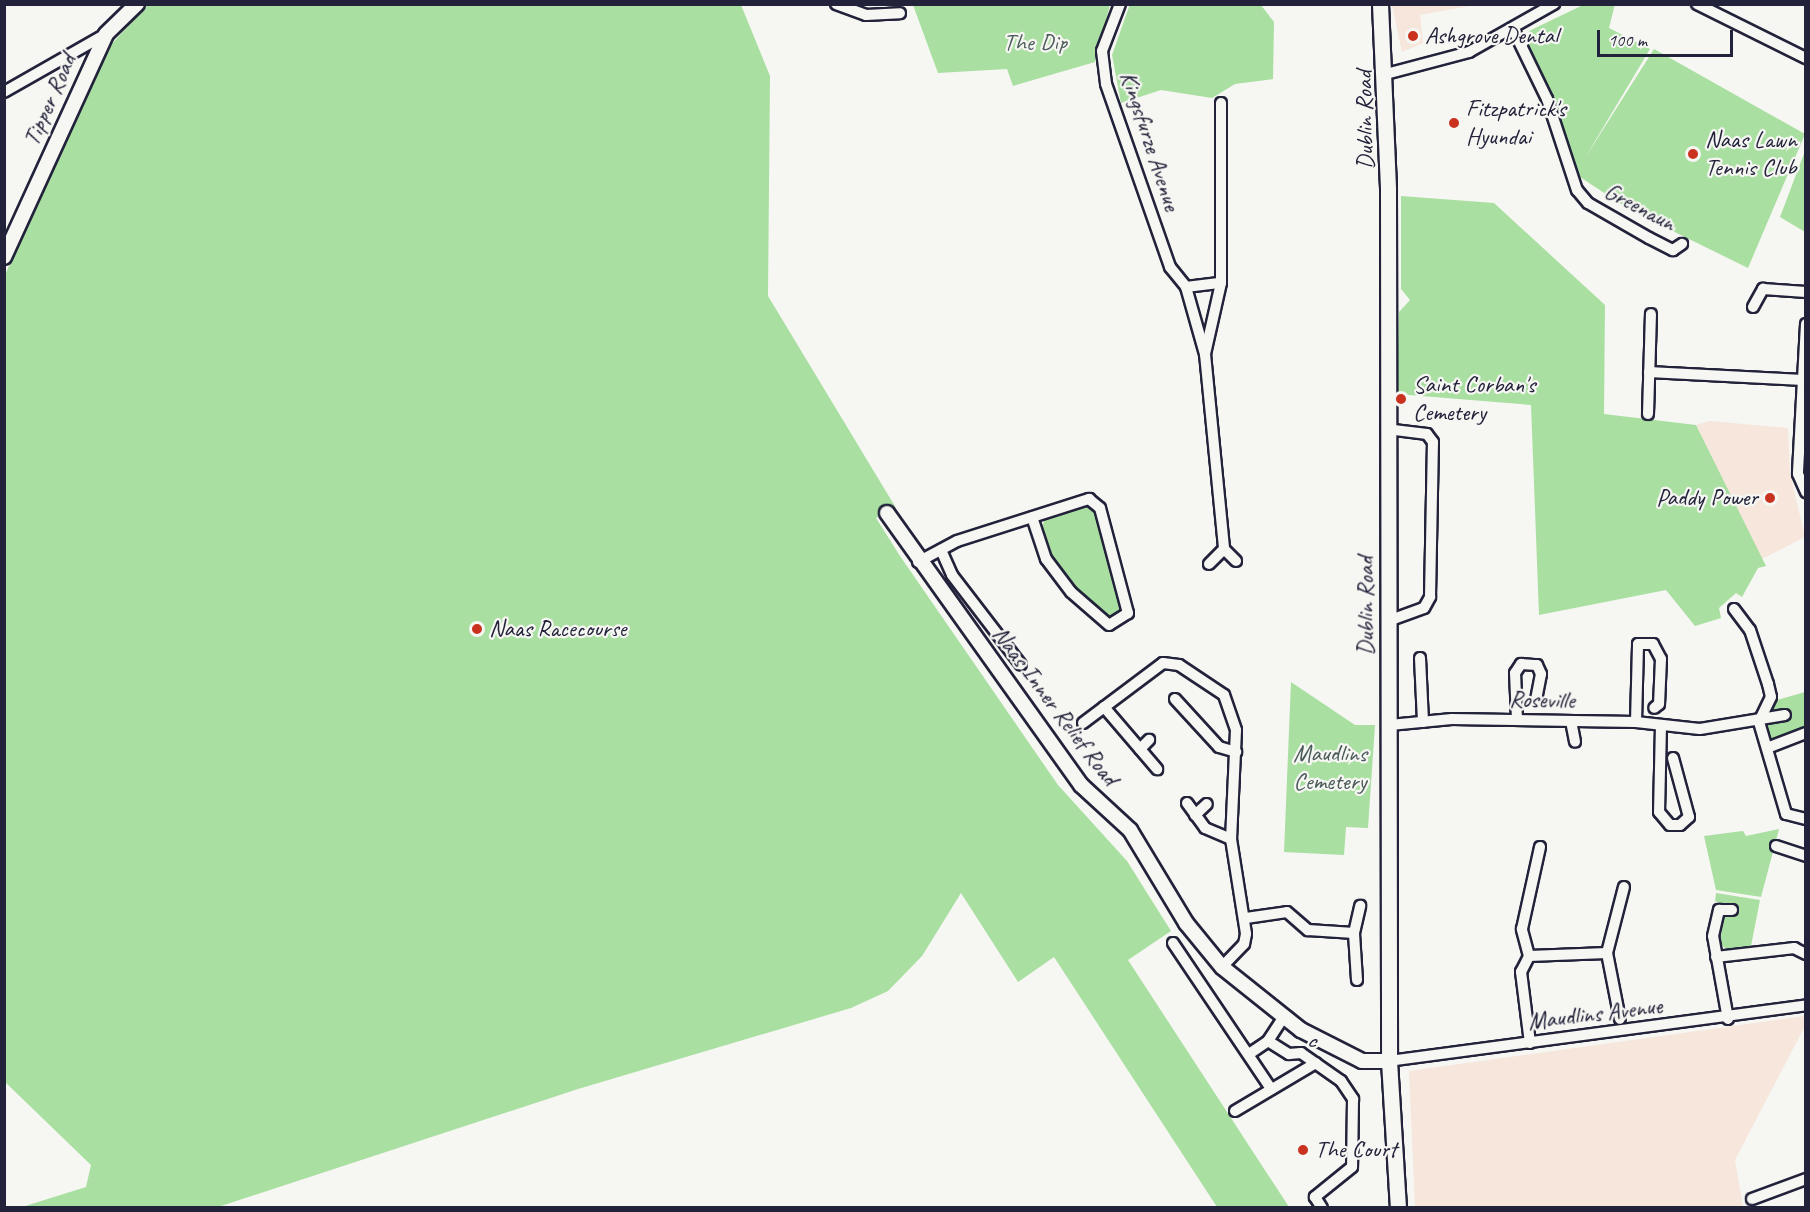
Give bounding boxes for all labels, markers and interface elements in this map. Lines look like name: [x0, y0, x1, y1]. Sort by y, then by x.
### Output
scale bar: [1600, 18, 1736, 56]
place label: Ashgrove Dental: [1425, 22, 1557, 50]
park label: The Dip: [1003, 29, 1067, 57]
marker: Ashgrove Dental: [1406, 29, 1420, 43]
text: 100 m: [1608, 29, 1647, 51]
street label: Tipper Road: [17, 50, 83, 150]
street label: Kingsfurze Avenue: [1114, 68, 1186, 214]
street label: Dublin Road: [1350, 71, 1380, 169]
place label: Fitzpatrick's Hyundai: [1466, 95, 1566, 151]
marker: Fitzpatrick's Hyundai: [1447, 116, 1461, 130]
place label: Naas Lawn Tennis Club: [1705, 126, 1797, 182]
marker: Naas Lawn Tennis Club: [1686, 147, 1700, 161]
street label: Greenaun: [1600, 176, 1680, 238]
place label: Saint Corban's Cemetery: [1413, 371, 1534, 427]
marker: Saint Corban's Cemetery: [1394, 392, 1408, 406]
place label: Paddy Power: [1657, 484, 1758, 512]
marker: Paddy Power: [1763, 491, 1777, 505]
street label: Dublin Road: [1352, 557, 1380, 655]
place label: Naas Racecourse: [489, 615, 627, 643]
street label: Naas Inner Relief Road: [986, 621, 1124, 791]
marker: Naas Racecourse: [470, 622, 484, 636]
street label: Roseville: [1509, 685, 1575, 715]
park label: Maudlins Cemetery: [1293, 740, 1367, 796]
street label: Maudlins Avenue: [1526, 992, 1664, 1036]
street label: c: [1303, 1025, 1323, 1055]
place label: The Court: [1315, 1136, 1396, 1164]
marker: The Court: [1296, 1143, 1310, 1157]

